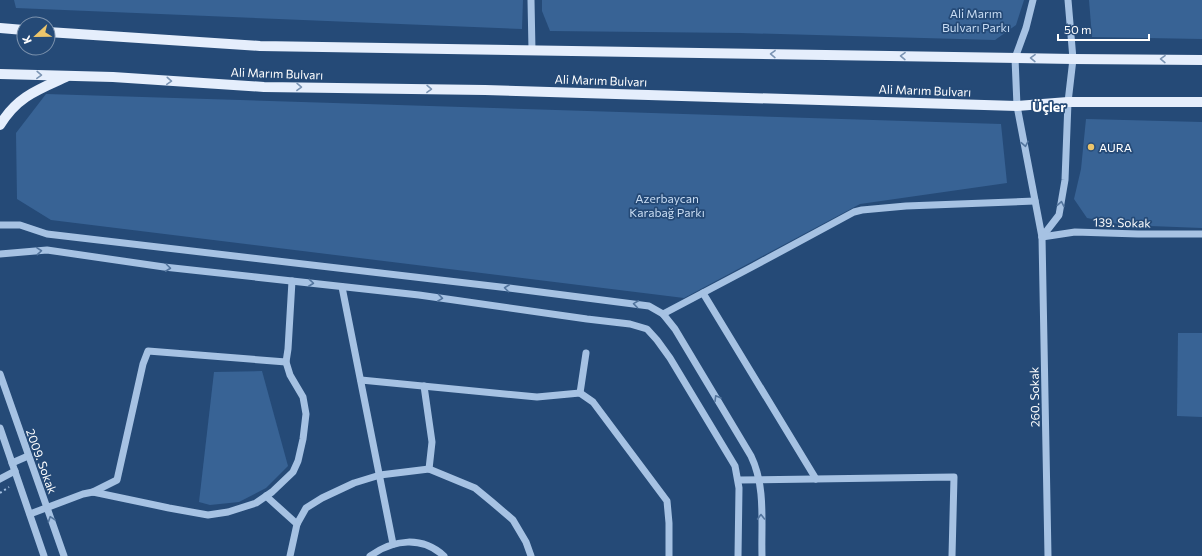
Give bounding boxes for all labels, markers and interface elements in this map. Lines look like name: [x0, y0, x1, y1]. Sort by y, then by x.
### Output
park label: Ali Marım Bulvarı Parkı: [942, 6, 1010, 34]
north arrow: [16, 16, 56, 56]
scale bar: [1058, 16, 1149, 42]
text: 50 m: [1064, 22, 1092, 36]
text: K: [19, 34, 34, 46]
one-way arrow: [770, 50, 776, 58]
one-way arrow: [900, 52, 906, 61]
one-way arrow: [1030, 54, 1036, 62]
one-way arrow: [1160, 55, 1166, 63]
street label: Ali Marım Bulvarı: [230, 64, 324, 82]
one-way arrow: [36, 71, 42, 79]
street label: Ali Marım Bulvarı: [554, 71, 648, 89]
one-way arrow: [166, 76, 172, 85]
street label: Ali Marım Bulvarı: [878, 81, 972, 99]
one-way arrow: [296, 83, 302, 92]
one-way arrow: [426, 85, 432, 93]
district label: Üçler: [1032, 98, 1066, 115]
place label: AURA: [1099, 140, 1132, 154]
one-way arrow: [1020, 141, 1028, 148]
marker: AURA: [1086, 142, 1096, 152]
park label: Azerbaycan Karabağ Parkı: [629, 191, 705, 219]
one-way arrow: [1056, 201, 1064, 207]
street label: 139. Sokak: [1093, 214, 1151, 230]
one-way arrow: [36, 247, 42, 256]
one-way arrow: [165, 263, 171, 272]
one-way arrow: [308, 279, 314, 288]
one-way arrow: [504, 283, 510, 292]
one-way arrow: [437, 293, 443, 302]
one-way arrow: [633, 300, 639, 309]
street label: 260. Sokak: [1026, 366, 1042, 427]
one-way arrow: [714, 395, 721, 402]
street label: 2009. Sokak: [24, 427, 60, 496]
one-way arrow: [757, 514, 765, 520]
one-way arrow: [48, 516, 56, 523]

